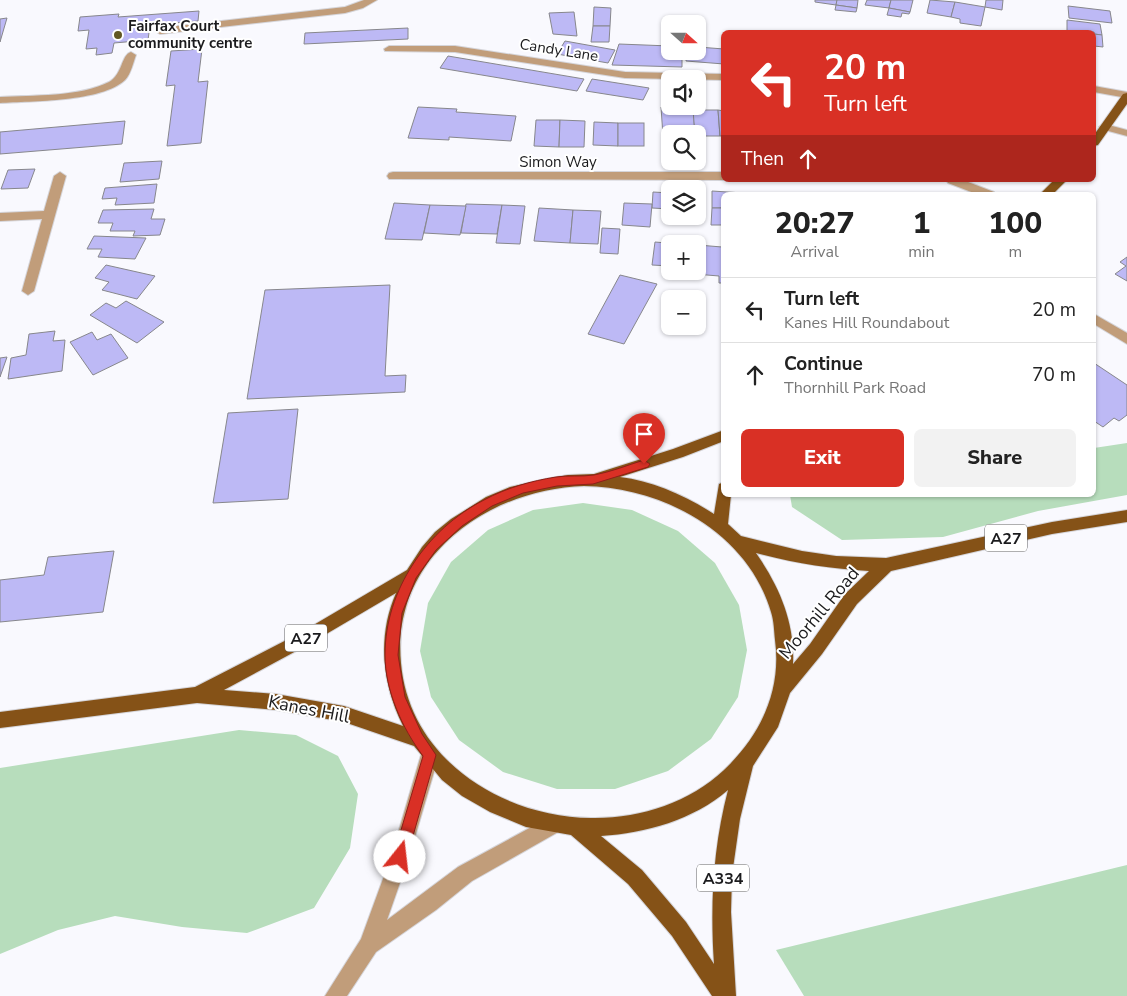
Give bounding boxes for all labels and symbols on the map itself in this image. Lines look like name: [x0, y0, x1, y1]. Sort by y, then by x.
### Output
north arrow: [661, 15, 706, 60]
place label: Fairfax Court community centre: [128, 16, 252, 53]
marker: Fairfax Court community centre: [112, 29, 124, 41]
street label: Candy Lane: [518, 34, 600, 66]
street label: Simon Way: [519, 152, 597, 172]
pin: [623, 413, 665, 464]
road number: A27: [985, 524, 1027, 552]
street label: Moorhill Road: [773, 562, 865, 664]
road number: A27: [285, 624, 327, 651]
street label: Kanes Hill: [266, 689, 352, 729]
position arrow: [373, 830, 425, 882]
road number: A334: [697, 864, 749, 891]

